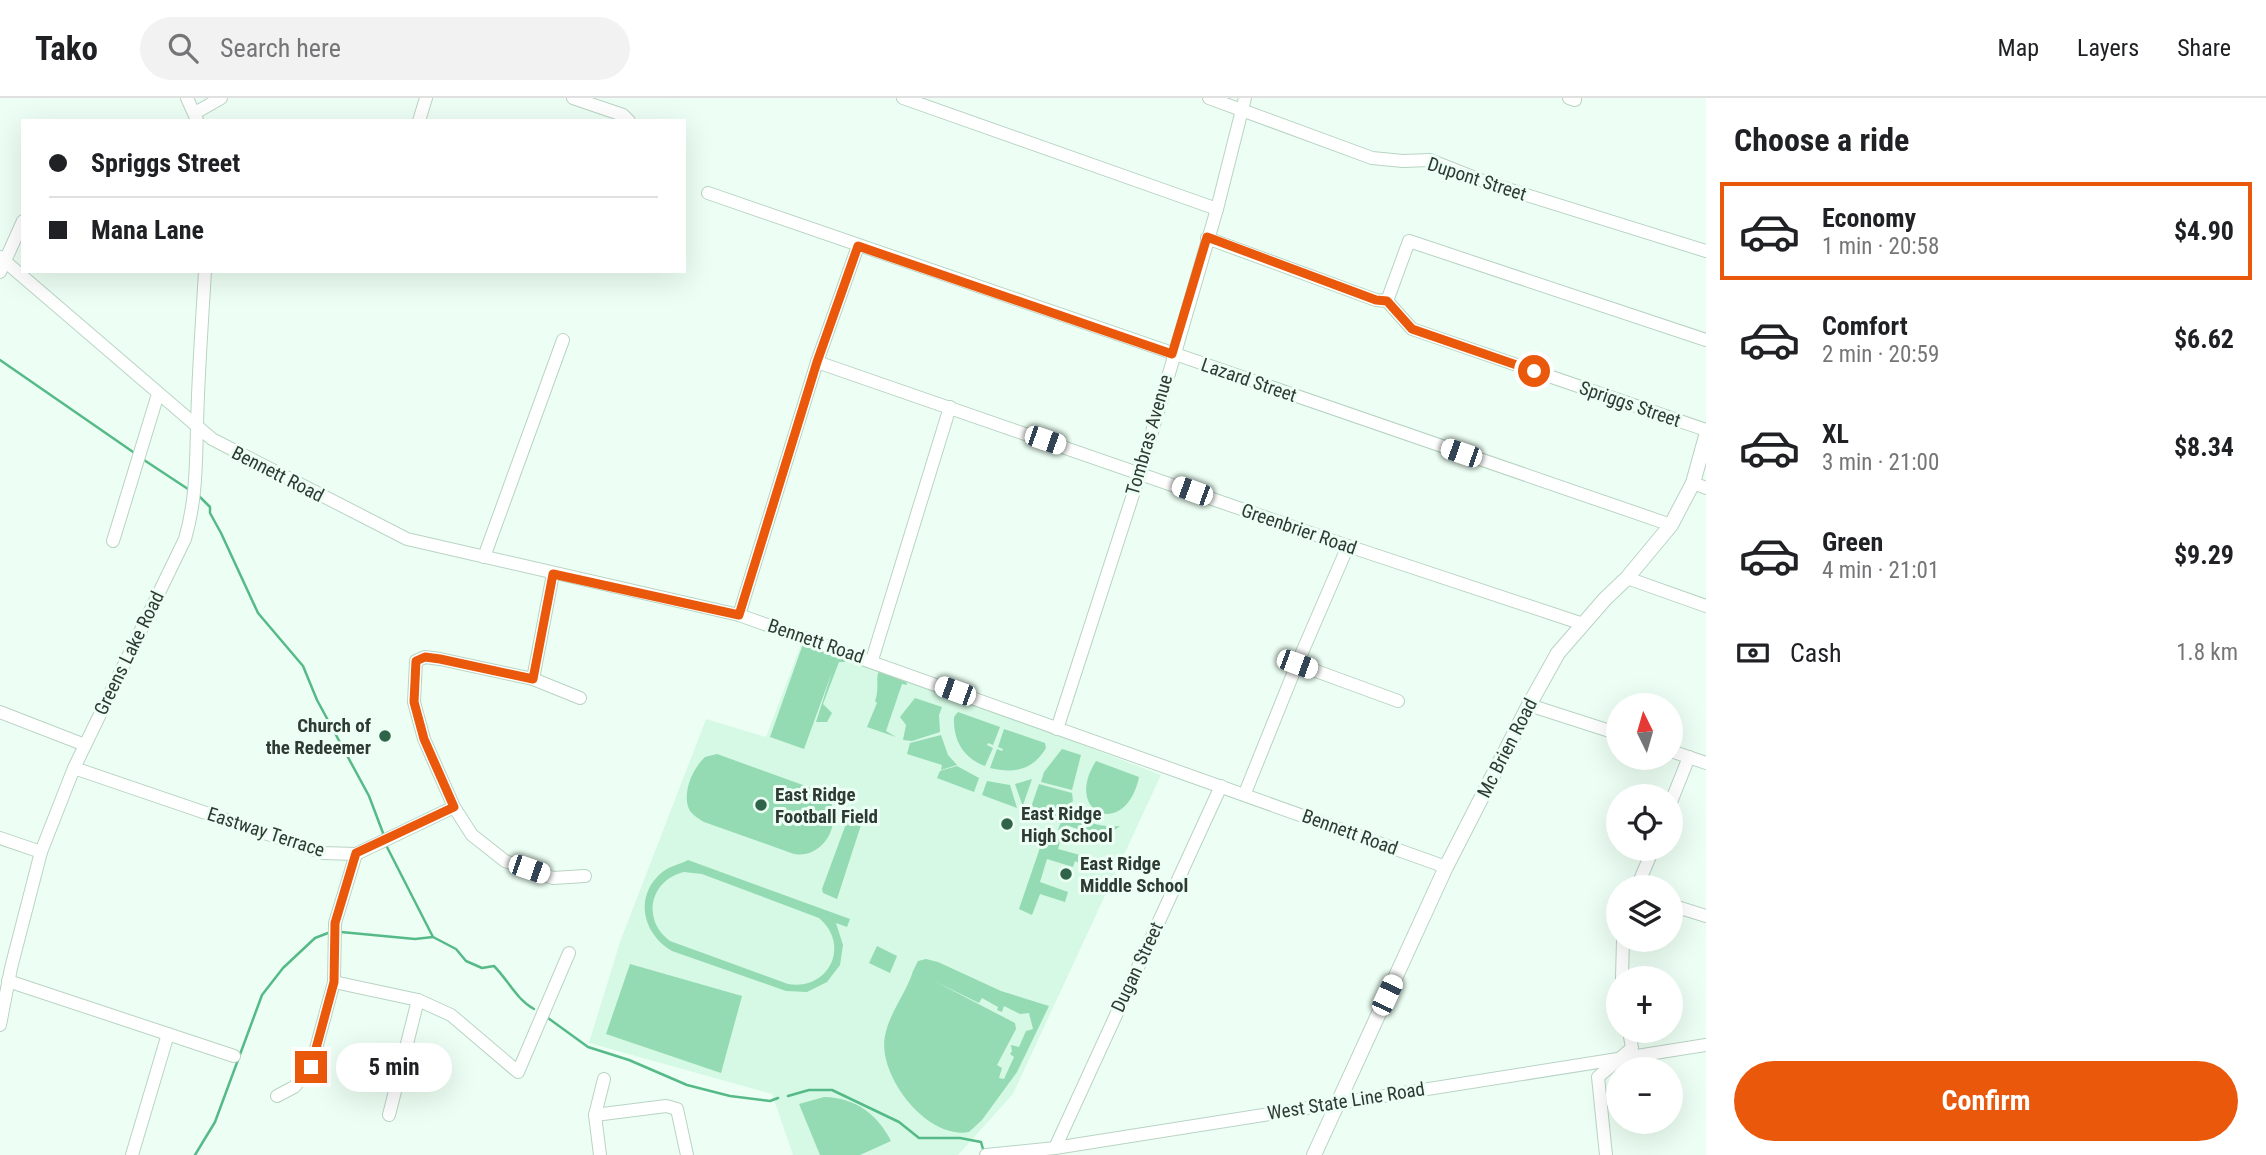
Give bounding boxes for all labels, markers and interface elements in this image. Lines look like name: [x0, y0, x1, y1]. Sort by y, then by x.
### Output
search box: [140, 17, 630, 80]
text: Tako: [35, 29, 98, 68]
icon: search: [164, 29, 202, 67]
text: Search here: [220, 33, 341, 63]
text: Map: [1998, 34, 2039, 62]
text: Layers: [2077, 34, 2139, 62]
text: Share: [2177, 34, 2231, 62]
text: Choose a ride: [1734, 121, 1909, 159]
text: Spriggs Street: [91, 148, 240, 178]
street label: Dupont Street: [1425, 152, 1529, 206]
icon: car: [1738, 200, 1801, 263]
text: Economy: [1822, 203, 1916, 233]
text: Mana Lane: [91, 215, 204, 245]
text: $4.90: [2174, 216, 2234, 246]
text: 1 min · 20:58: [1822, 233, 1939, 260]
icon: car: [1738, 308, 1801, 371]
text: Comfort: [1822, 311, 1908, 341]
text: $6.62: [2174, 324, 2234, 354]
text: 2 min · 20:59: [1822, 341, 1939, 368]
street label: Lazard Street: [1198, 353, 1300, 407]
route start: [1518, 355, 1550, 387]
street label: Tombras Avenue: [1121, 372, 1177, 498]
street label: Spriggs Street: [1576, 376, 1684, 432]
icon: car: [1738, 416, 1801, 479]
text: XL: [1822, 419, 1849, 449]
car: [1022, 423, 1069, 457]
text: $8.34: [2174, 432, 2234, 462]
car: [1438, 436, 1485, 470]
street label: Bennett Road: [228, 441, 328, 507]
text: 3 min · 21:00: [1822, 449, 1939, 476]
car: [1169, 474, 1216, 508]
street label: Greenbrier Road: [1238, 498, 1360, 560]
icon: car: [1738, 524, 1801, 587]
text: Green: [1822, 527, 1883, 557]
text: $9.29: [2174, 540, 2234, 570]
text: 4 min · 21:01: [1822, 557, 1939, 584]
street label: Greens Lake Road: [89, 587, 169, 719]
street label: Bennett Road: [765, 614, 867, 668]
icon: cash: [1734, 634, 1772, 672]
text: Cash: [1790, 638, 1842, 668]
text: 1.8 km: [2176, 639, 2238, 666]
car: [1274, 647, 1321, 681]
car: [932, 674, 979, 708]
north arrow: [1606, 693, 1684, 770]
map controls: [1606, 693, 1683, 1134]
street label: Mc Brien Road: [1472, 694, 1542, 802]
place label: Church of the Redeemer: [266, 714, 372, 759]
marker: Church of the Redeemer: [377, 728, 393, 744]
place label: East Ridge Football Field: [775, 783, 878, 828]
button: locate: [1606, 784, 1683, 861]
marker: East Ridge Football Field: [753, 797, 769, 813]
street label: Eastway Terrace: [204, 802, 328, 862]
place label: East Ridge High School: [1021, 802, 1113, 847]
street label: Bennett Road: [1299, 804, 1401, 860]
marker: East Ridge High School: [999, 816, 1015, 832]
car: [506, 852, 553, 886]
place label: East Ridge Middle School: [1080, 852, 1188, 897]
marker: East Ridge Middle School: [1058, 866, 1074, 882]
button: layers: [1606, 875, 1683, 952]
street label: Dugan Street: [1106, 918, 1168, 1016]
button: +: [1606, 966, 1683, 1043]
car: [1369, 972, 1406, 1018]
callout: 5 min: [336, 1042, 451, 1091]
route end: [295, 1051, 327, 1083]
text: 5 min: [368, 1054, 420, 1081]
button: −: [1606, 1057, 1683, 1134]
button: Confirm: [1734, 1061, 2238, 1141]
street label: West State Line Road: [1266, 1077, 1426, 1125]

